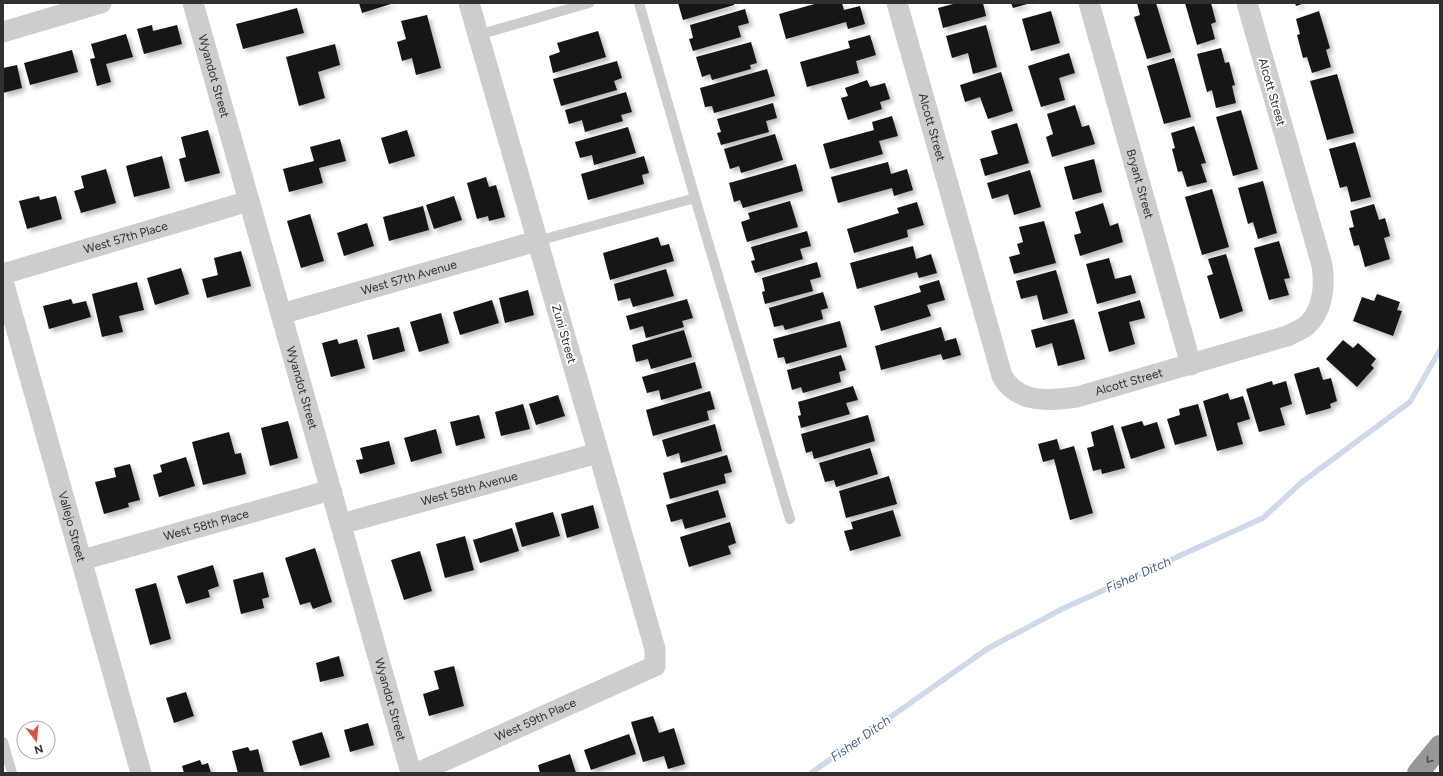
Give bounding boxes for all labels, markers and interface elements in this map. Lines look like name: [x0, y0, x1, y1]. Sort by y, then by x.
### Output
street label: Wyandot Street: [195, 33, 232, 120]
street label: Alcott Street: [1256, 56, 1288, 128]
street label: Alcott Street: [916, 92, 948, 163]
street label: Bryant Street: [1124, 148, 1157, 221]
street label: West 57th Place: [82, 218, 170, 257]
street label: West 57th Avenue: [359, 257, 459, 298]
street label: Zuni Street: [549, 303, 579, 365]
street label: Wyandot Street: [284, 345, 320, 431]
street label: Alcott Street: [1093, 365, 1165, 398]
street label: West 58th Avenue: [419, 468, 520, 509]
street label: Vallejo Street: [55, 490, 89, 564]
street label: West 58th Place: [162, 506, 251, 544]
water label: Fisher Ditch: [1103, 553, 1173, 595]
street label: Wyandot Street: [372, 656, 409, 743]
street label: West 59th Place: [493, 695, 579, 744]
water label: Fisher Ditch: [828, 712, 893, 764]
north arrow: [16, 720, 56, 760]
text: N: [33, 742, 45, 757]
one-way arrow: [1427, 755, 1434, 762]

